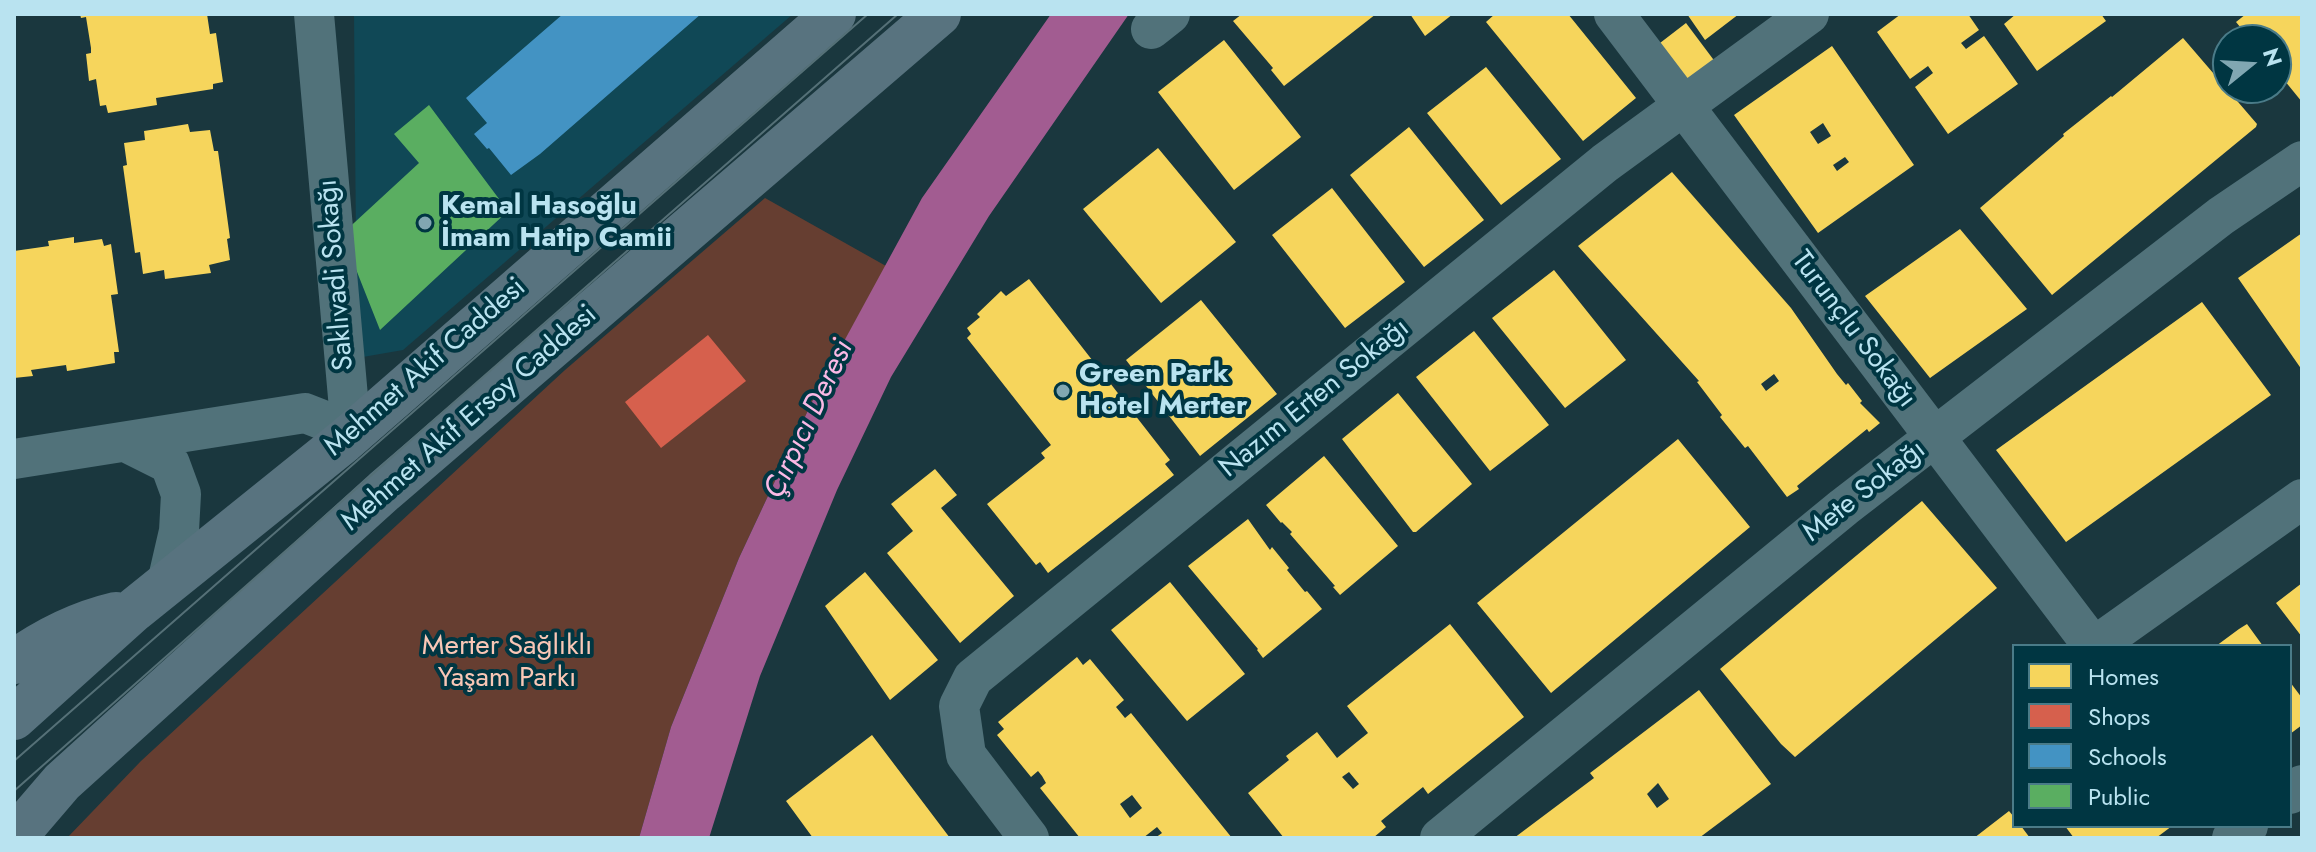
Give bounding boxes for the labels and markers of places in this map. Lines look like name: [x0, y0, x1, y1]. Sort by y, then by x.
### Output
place label: Kemal Hasoğlu İmam Hatip Camii: [441, 190, 672, 256]
marker: Kemal Hasoğlu İmam Hatip Camii: [416, 214, 434, 232]
place label: Green Park Hotel Merter: [1079, 358, 1247, 424]
marker: Green Park Hotel Merter: [1054, 382, 1072, 400]

